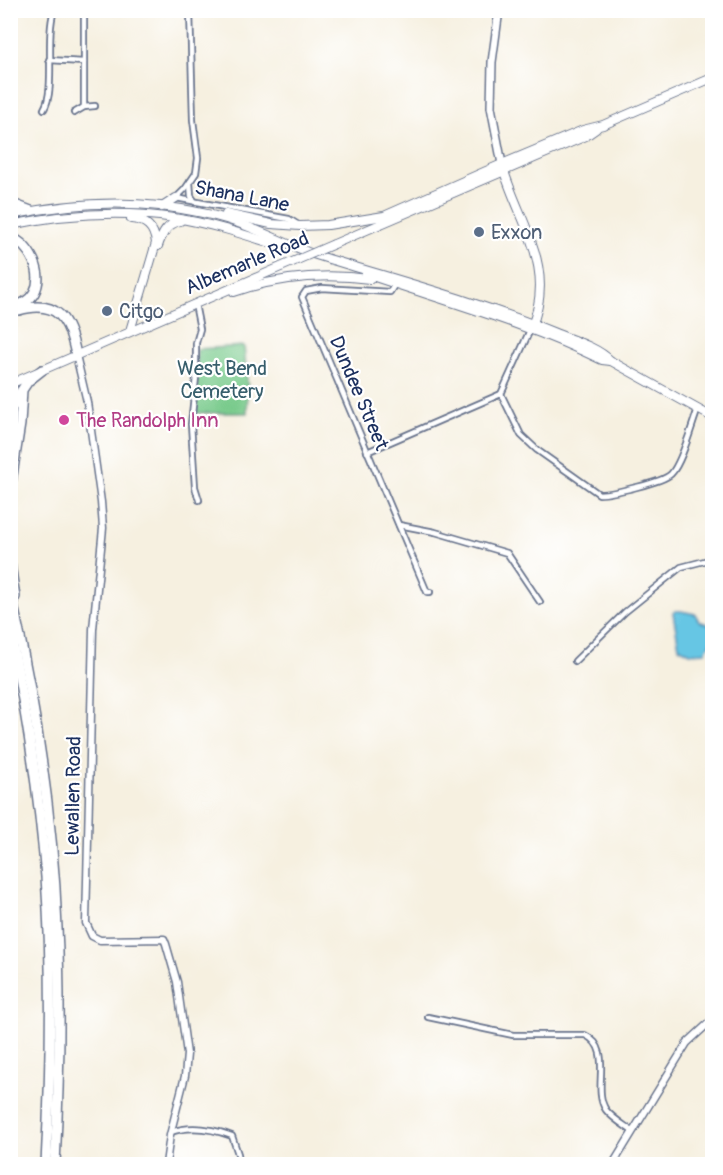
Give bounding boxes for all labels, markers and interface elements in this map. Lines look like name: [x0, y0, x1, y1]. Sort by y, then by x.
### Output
street label: Shana Lane: [193, 175, 292, 217]
place label: Exxon: [491, 220, 542, 245]
marker: Exxon: [472, 225, 486, 239]
street label: Albemarle Road: [181, 226, 313, 300]
place label: Citgo: [119, 299, 164, 324]
marker: Citgo: [100, 304, 114, 318]
street label: Dundee Street: [324, 332, 395, 455]
park label: West Bend Cemetery: [177, 356, 267, 404]
place label: The Randolph Inn: [76, 408, 219, 433]
marker: The Randolph Inn: [57, 413, 71, 427]
street label: Lewallen Road: [59, 736, 87, 856]

